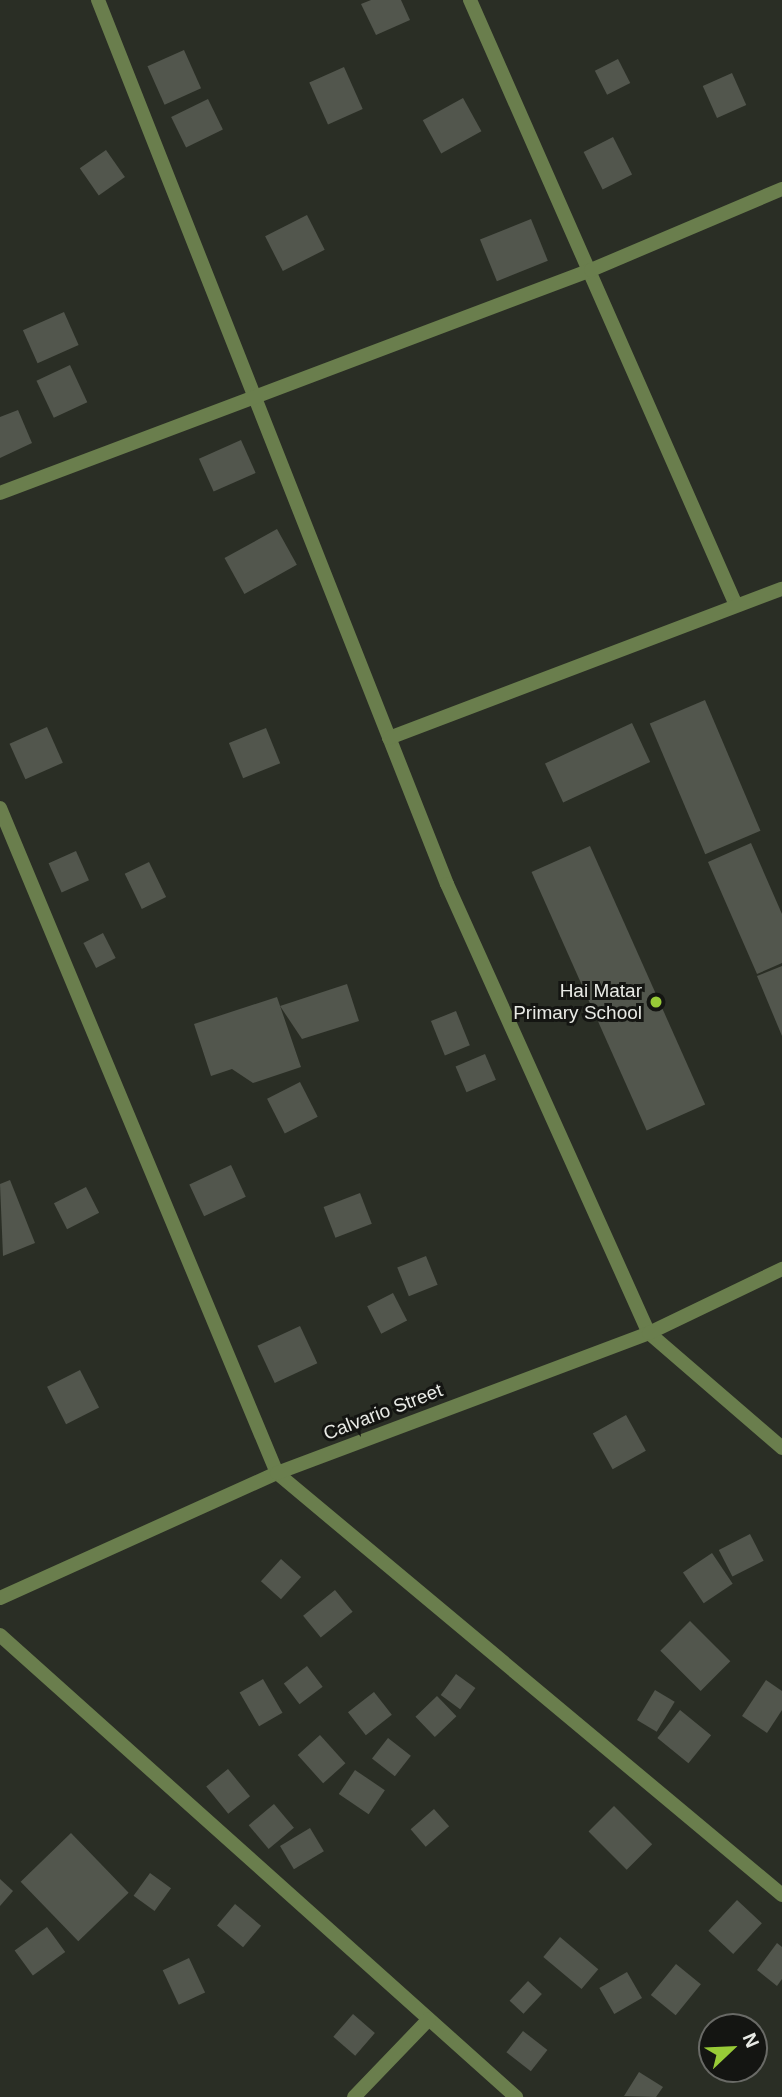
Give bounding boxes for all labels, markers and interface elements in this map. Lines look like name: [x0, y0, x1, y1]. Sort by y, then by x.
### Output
place label: Hai Matar Primary School: [513, 980, 642, 1024]
marker: Hai Matar Primary School: [648, 994, 664, 1010]
street label: Calvario Street: [320, 1379, 446, 1445]
north arrow: [698, 2013, 768, 2083]
text: N: [739, 2030, 763, 2051]

